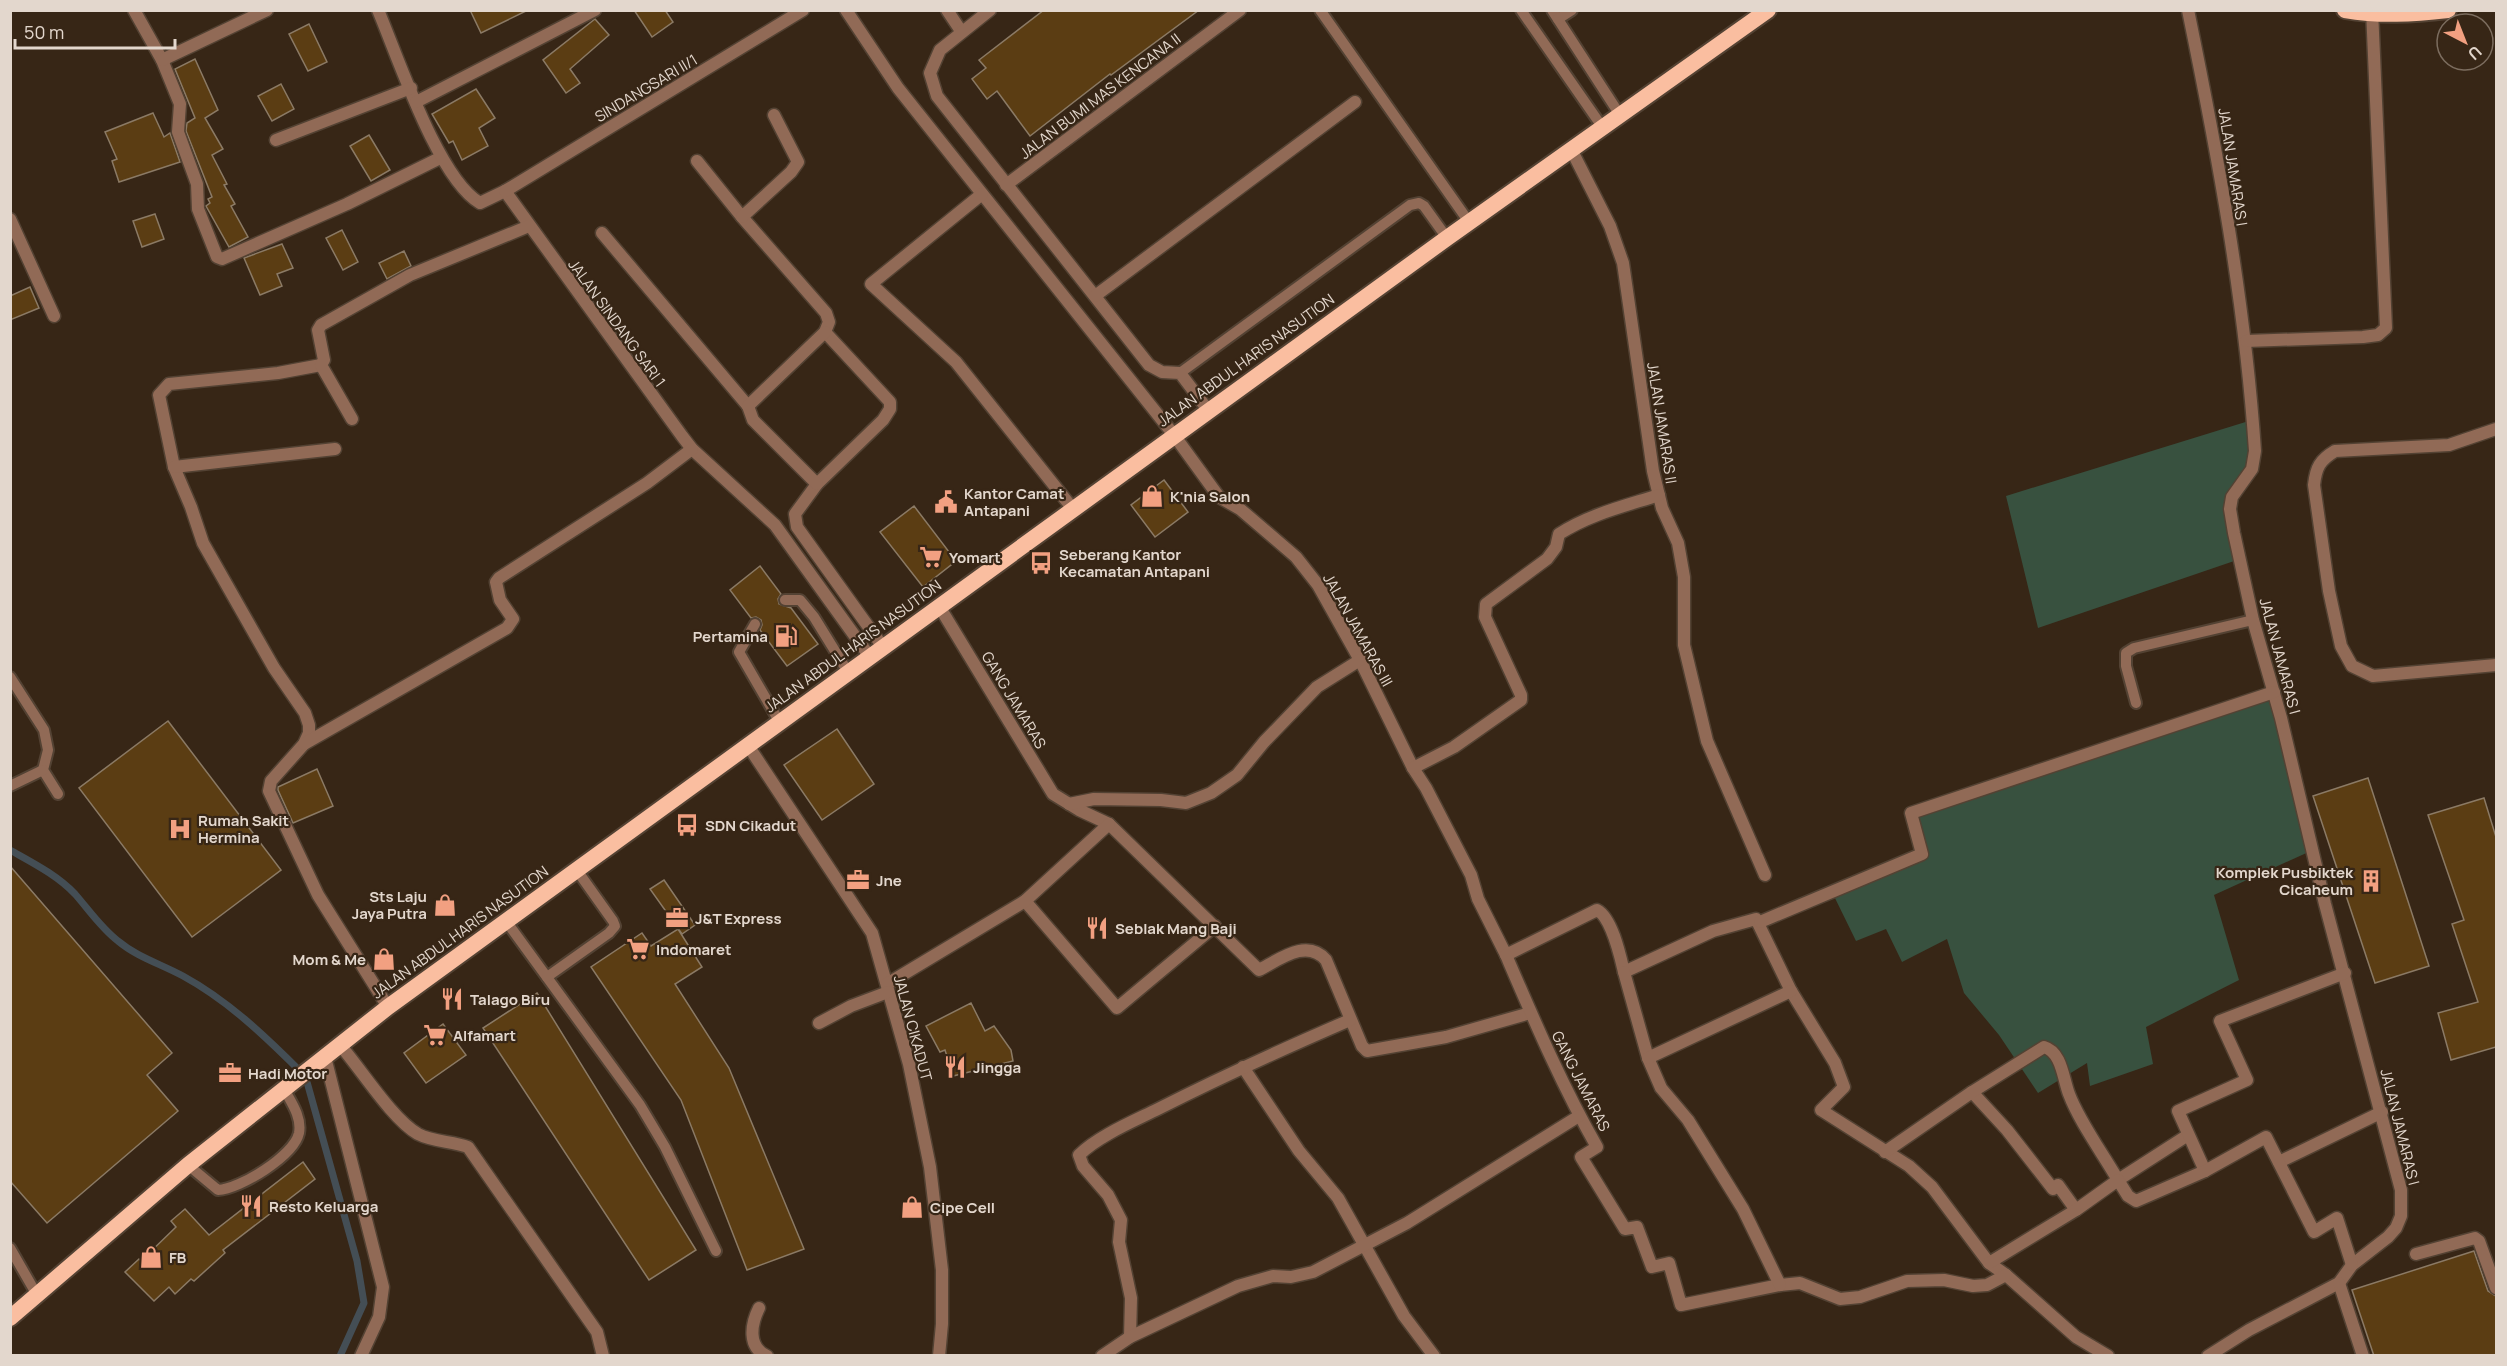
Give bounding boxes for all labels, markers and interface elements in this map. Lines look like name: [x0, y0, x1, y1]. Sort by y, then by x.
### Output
scale bar: [15, 12, 176, 50]
north arrow: [2435, 12, 2495, 72]
text: 50 m: [24, 20, 64, 44]
street label: JALAN BUMI MAS KENCANA II: [1015, 28, 1185, 164]
text: U: [2463, 41, 2487, 65]
street label: SINDANGSARI II/1: [591, 49, 701, 127]
street label: JALAN JAMARAS I: [2213, 106, 2253, 228]
street label: JALAN SINDANG SARI 1: [563, 255, 671, 391]
street label: JALAN ABDUL HARIS NASUTION: [1153, 289, 1339, 431]
street label: JALAN JAMARAS II: [1642, 361, 1682, 485]
place label: Kantor Camat Antapani: [964, 483, 1064, 521]
shop icon: K'nia Salon: [1139, 483, 1165, 509]
place label: K'nia Salon: [1170, 486, 1250, 507]
public building icon: Kantor Camat Antapani: [933, 489, 959, 515]
supermarket icon: Yomart: [918, 544, 944, 570]
place label: Seberang Kantor Kecamatan Antapani: [1059, 544, 1210, 582]
place label: Yomart: [949, 547, 1001, 568]
bus stop icon: Seberang Kantor Kecamatan Antapani: [1028, 550, 1054, 576]
street label: JALAN JAMARAS III: [1318, 570, 1398, 690]
street label: JALAN ABDUL HARIS NASUTION: [760, 575, 946, 717]
street label: JALAN JAMARAS I: [2254, 596, 2306, 716]
fuel station icon: Pertamina: [773, 623, 799, 649]
place label: Pertamina: [693, 626, 768, 647]
street label: GANG JAMARAS: [977, 648, 1051, 752]
place label: Rumah Sakit Hermina: [198, 810, 289, 848]
bus stop icon: SDN Cikadut: [674, 812, 700, 838]
place label: SDN Cikadut: [705, 815, 796, 836]
hospital icon: Rumah Sakit Hermina: [167, 816, 193, 842]
street label: JALAN ABDUL HARIS NASUTION: [367, 861, 553, 1003]
place label: Komplek Pusbiktek Cicaheum: [2216, 862, 2354, 900]
office icon: Jne: [845, 867, 871, 893]
building icon: Komplek Pusbiktek Cicaheum: [2358, 868, 2384, 894]
place label: Jne: [876, 870, 902, 891]
place label: Sts Laju Jaya Putra: [352, 886, 427, 924]
shop icon: Sts Laju Jaya Putra: [432, 892, 458, 918]
office icon: J&T Express: [664, 905, 690, 931]
place label: J&T Express: [695, 908, 782, 929]
restaurant icon: Seblak Mang Baji: [1084, 915, 1110, 941]
place label: Seblak Mang Baji: [1115, 918, 1237, 939]
supermarket icon: Indomaret: [625, 936, 651, 962]
place label: Indomaret: [656, 939, 731, 960]
shop icon: Mom & Me: [371, 946, 397, 972]
place label: Mom & Me: [293, 949, 366, 970]
street label: JALAN CIKADUT: [889, 973, 937, 1083]
restaurant icon: Talago Biru: [439, 986, 465, 1012]
place label: Talago Biru: [470, 989, 550, 1010]
supermarket icon: Alfamart: [422, 1022, 448, 1048]
place label: Alfamart: [453, 1025, 516, 1046]
street label: GANG JAMARAS: [1547, 1027, 1615, 1135]
restaurant icon: Jingga: [942, 1054, 968, 1080]
place label: Jingga: [973, 1057, 1021, 1078]
office icon: Hadi Motor: [217, 1060, 243, 1086]
place label: Hadi Motor: [248, 1063, 327, 1084]
street label: JALAN JAMARAS I: [2375, 1067, 2425, 1187]
restaurant icon: Resto Keluarga: [238, 1193, 264, 1219]
shop icon: Cipe Cell: [899, 1194, 925, 1220]
place label: Resto Keluarga: [269, 1196, 378, 1217]
place label: Cipe Cell: [930, 1197, 995, 1218]
shop icon: FB: [138, 1244, 164, 1270]
place label: FB: [169, 1247, 187, 1268]

